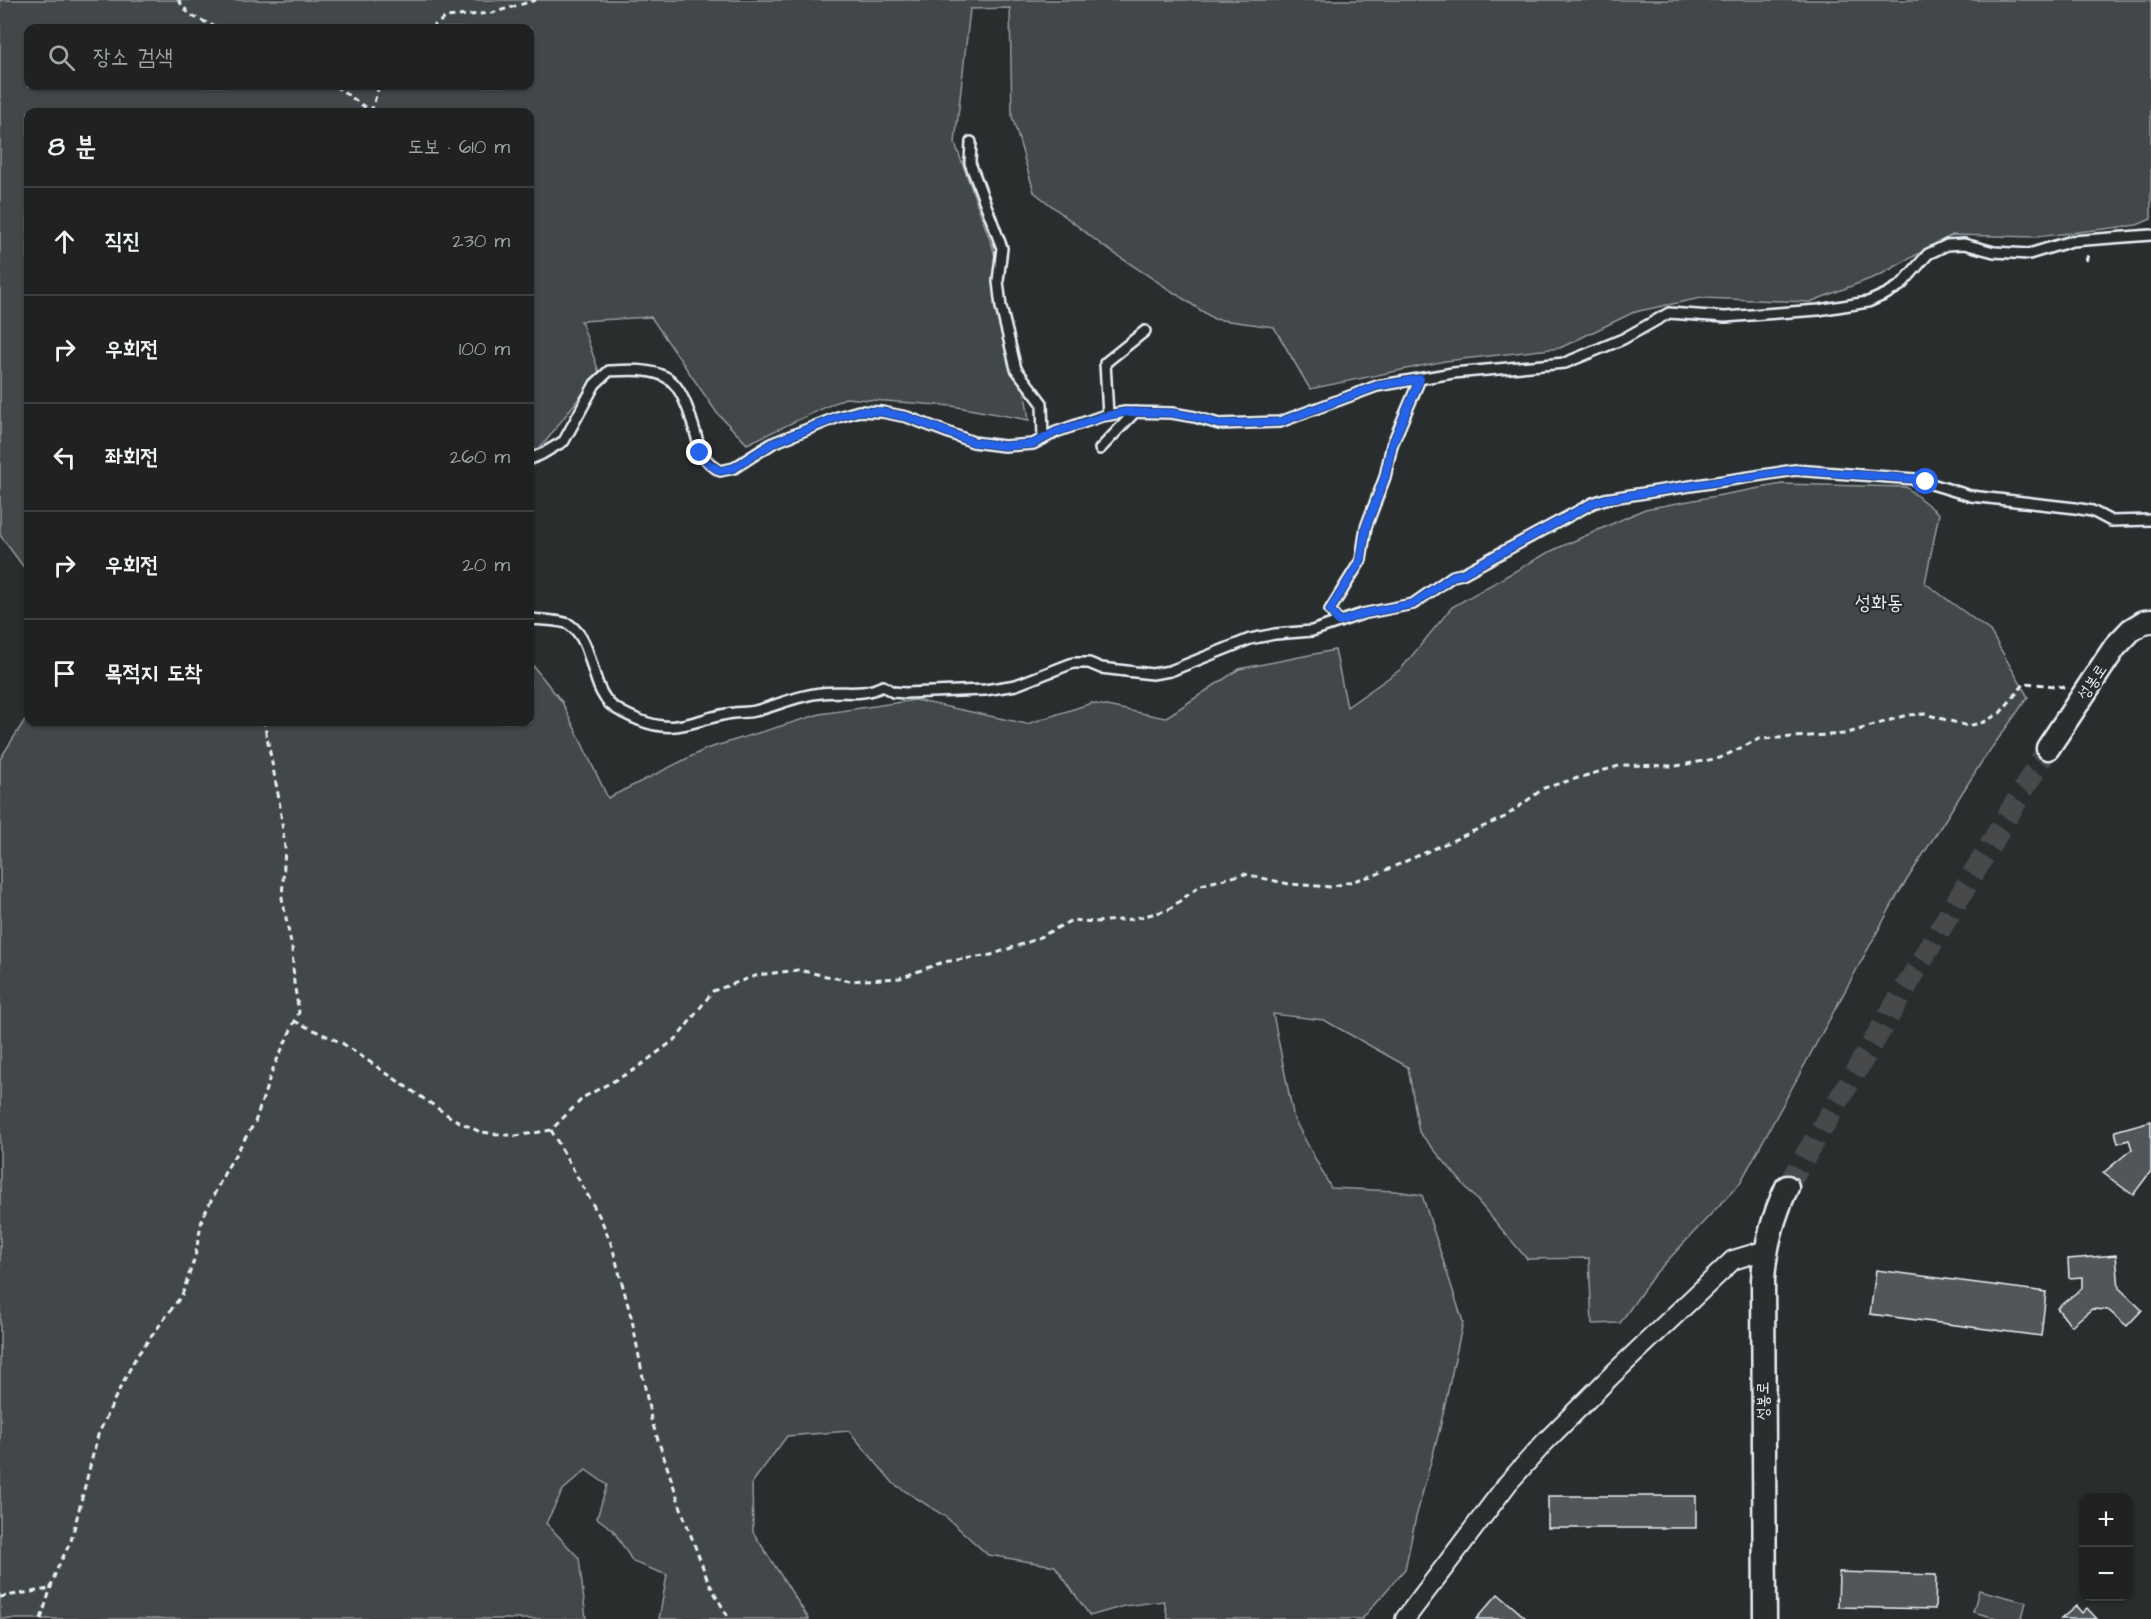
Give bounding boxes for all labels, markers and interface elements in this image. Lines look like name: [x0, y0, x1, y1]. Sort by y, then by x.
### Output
search box: [24, 24, 534, 90]
icon: search: [45, 41, 78, 74]
text: 장소 검색: [93, 42, 173, 73]
text: 8 분: [48, 129, 96, 165]
text: 도보 · 610 m: [408, 133, 510, 161]
icon: ahead: [48, 225, 81, 258]
text: 직진: [105, 226, 140, 257]
text: 230 m: [452, 227, 510, 255]
icon: right: [48, 333, 81, 366]
text: 우회전: [105, 334, 158, 365]
text: 100 m: [459, 335, 510, 363]
route end: [686, 439, 712, 465]
icon: left: [48, 441, 81, 474]
text: 좌회전: [105, 442, 158, 473]
text: 260 m: [450, 443, 510, 471]
route start: [1912, 468, 1938, 494]
icon: right: [48, 549, 81, 582]
text: 우회전: [105, 550, 158, 581]
text: 20 m: [462, 551, 510, 579]
district label: 성화동: [1855, 589, 1903, 617]
icon: arrive: [48, 657, 81, 690]
text: 목적지 도착: [105, 658, 202, 689]
street label: 성봉로: [2072, 660, 2112, 704]
street label: 성봉로: [1752, 1382, 1774, 1420]
map controls: [2079, 1493, 2133, 1601]
button: +: [2079, 1493, 2133, 1547]
button: −: [2079, 1547, 2133, 1601]

